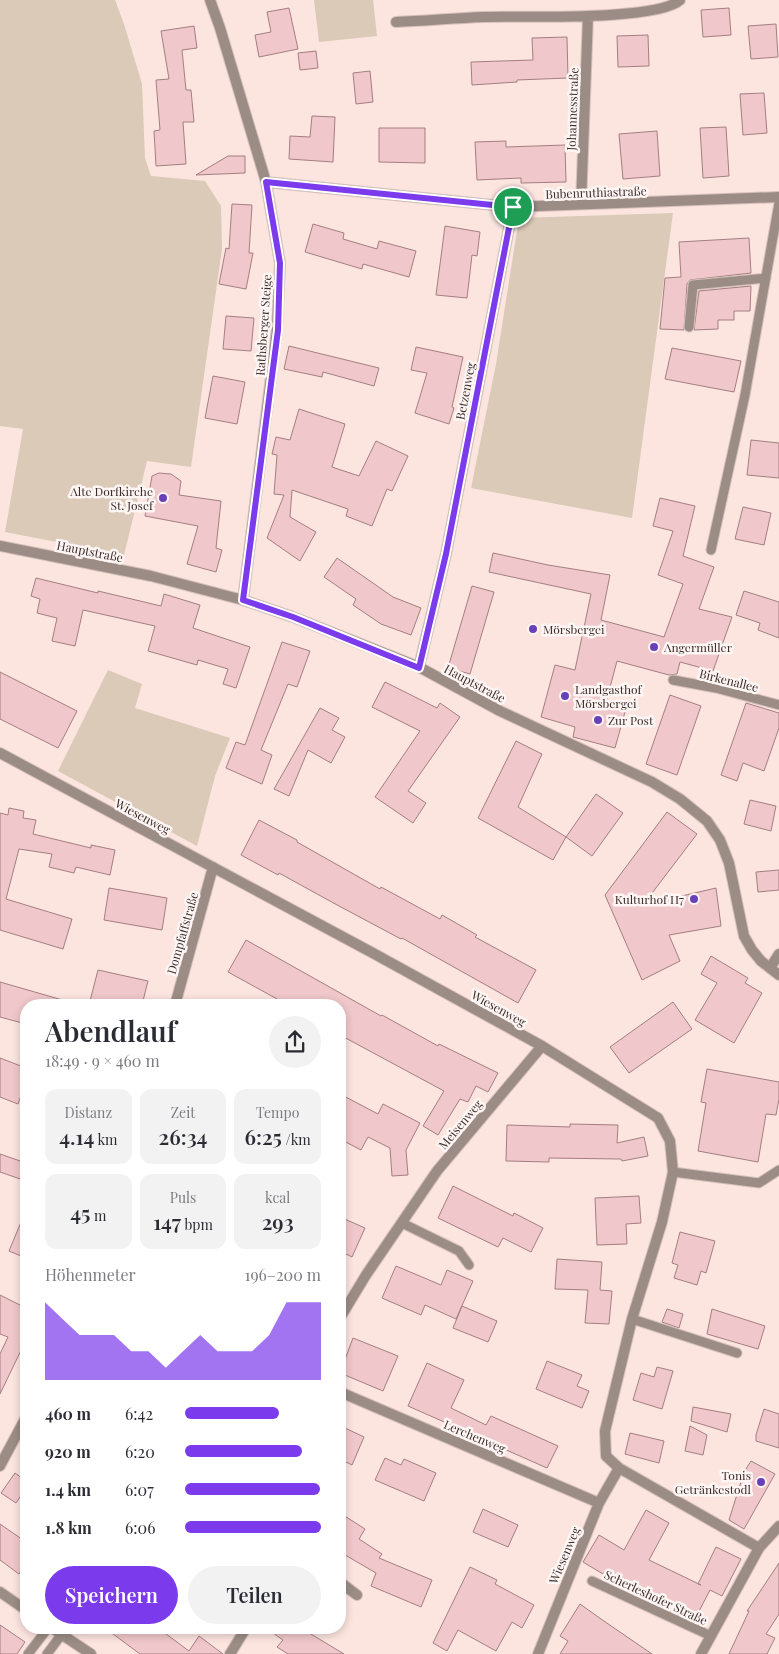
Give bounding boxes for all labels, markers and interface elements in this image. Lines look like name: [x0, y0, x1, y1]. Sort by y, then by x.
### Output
street label: Johannesstraße: [563, 67, 581, 152]
street label: Bubenruthiastraße: [545, 182, 647, 202]
pin: [492, 186, 534, 228]
icon: arrive: [499, 193, 527, 221]
street label: Rathsberger Steige: [251, 274, 275, 376]
street label: Betzenweg: [452, 360, 479, 421]
place label: Alte Dorfkirche St. Josef: [69, 483, 154, 513]
marker: Alte Dorfkirche St. Josef: [157, 492, 169, 504]
street label: Hauptstraße: [55, 537, 125, 565]
place label: Mörsbergei: [543, 621, 605, 637]
marker: Mörsbergei: [527, 623, 539, 635]
place label: Angermüller: [663, 639, 733, 655]
marker: Angermüller: [648, 641, 660, 653]
street label: Hauptstraße: [442, 660, 508, 706]
street label: Birkenallee: [698, 665, 760, 695]
place label: Landgasthof Mörsbergei: [575, 681, 643, 711]
marker: Landgasthof Mörsbergei: [559, 690, 571, 702]
place label: Zur Post: [608, 712, 654, 728]
marker: Zur Post: [592, 714, 604, 726]
street label: Wiesenweg: [112, 794, 174, 838]
street label: Dompfaffstraße: [163, 890, 201, 976]
place label: Kulturhof H7: [615, 891, 684, 907]
marker: Kulturhof H7: [688, 893, 700, 905]
street label: Wiesenweg: [468, 986, 530, 1030]
text: Abendlauf: [45, 1012, 176, 1049]
button: share: [269, 1016, 321, 1068]
text: 18:49 · 9 × 460 m: [45, 1050, 160, 1071]
street label: Meisenweg: [435, 1095, 486, 1152]
text: Distanz: [65, 1103, 112, 1122]
text: Zeit: [171, 1103, 195, 1122]
text: Tempo: [256, 1103, 299, 1122]
text: 4.14: [59, 1122, 94, 1150]
text: 26:34: [159, 1122, 207, 1150]
text: 6:25: [245, 1122, 282, 1150]
text: km: [94, 1130, 118, 1149]
text: /km: [282, 1130, 311, 1149]
text: Puls: [170, 1188, 196, 1207]
text: kcal: [265, 1188, 290, 1207]
text: 45: [70, 1198, 90, 1226]
text: m: [90, 1206, 106, 1225]
text: 147: [153, 1207, 181, 1235]
text: 293: [262, 1207, 294, 1235]
text: bpm: [181, 1215, 213, 1234]
text: Höhenmeter: [45, 1264, 136, 1285]
text: 196–200 m: [244, 1264, 321, 1285]
text: 460 m: [45, 1403, 91, 1424]
text: 6:42: [125, 1403, 153, 1424]
street label: Lerchenweg: [442, 1416, 509, 1456]
text: 920 m: [45, 1441, 91, 1462]
text: 6:20: [125, 1441, 155, 1462]
place label: Tonis Getränkestodl: [675, 1467, 752, 1497]
marker: Tonis Getränkestodl: [755, 1476, 767, 1488]
text: 1.4 km: [45, 1479, 91, 1500]
text: 6:07: [125, 1479, 154, 1500]
text: 1.8 km: [45, 1517, 92, 1538]
text: 6:06: [125, 1517, 155, 1538]
street label: Wiesenweg: [544, 1524, 583, 1587]
button: Speichern: [45, 1566, 178, 1624]
button: Teilen: [188, 1566, 321, 1624]
street label: Scherleshofer Straße: [602, 1566, 710, 1628]

